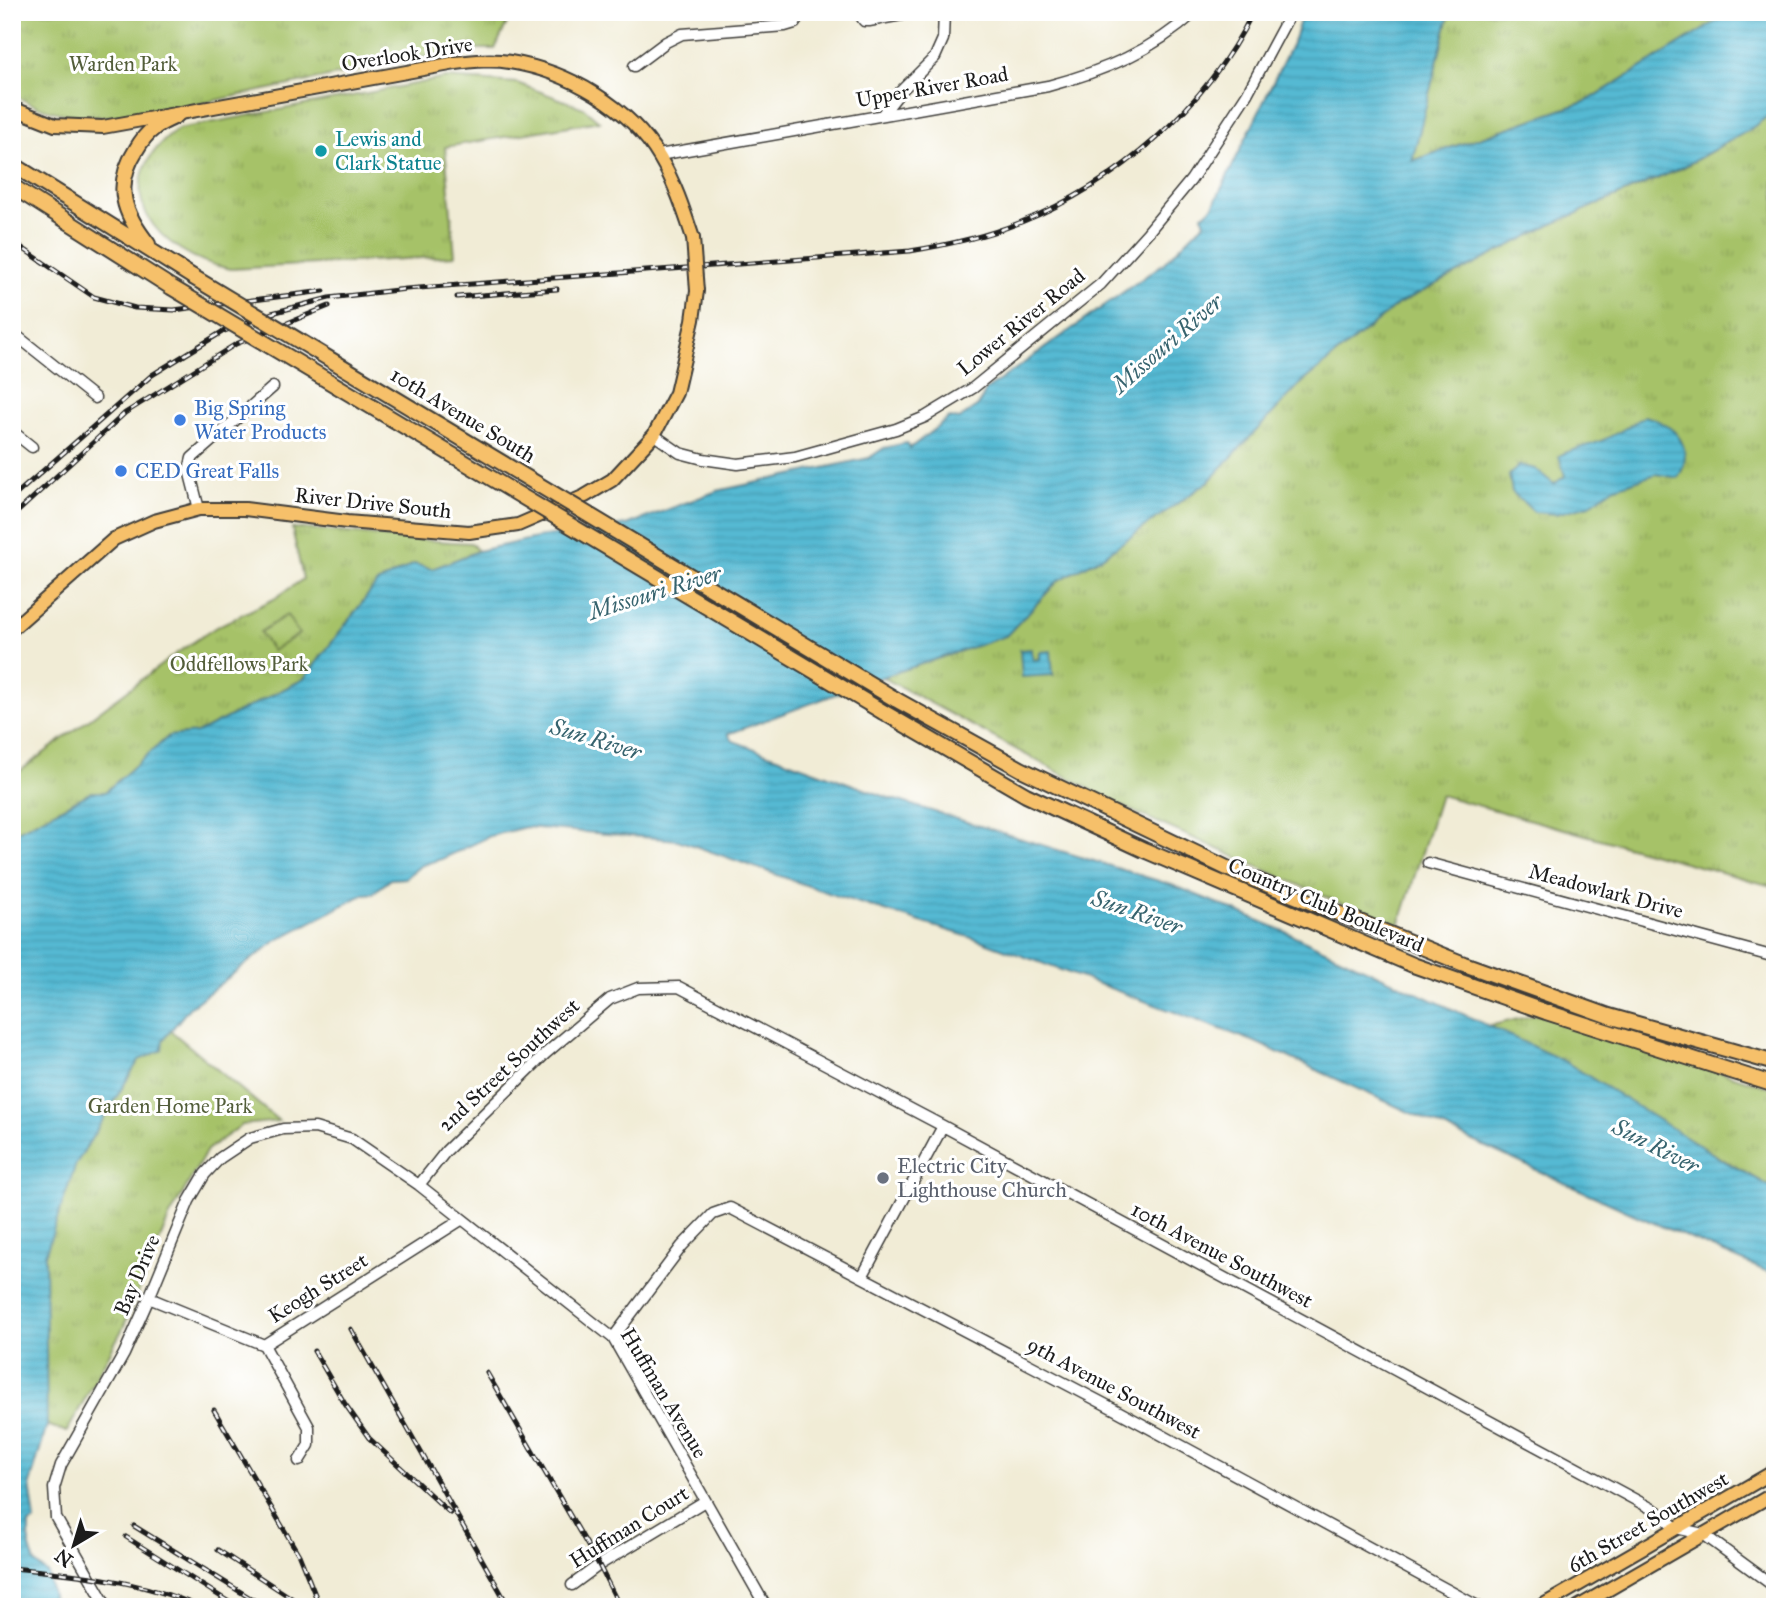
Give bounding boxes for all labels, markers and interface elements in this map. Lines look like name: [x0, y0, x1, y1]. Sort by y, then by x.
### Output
street label: Overlook Drive: [340, 31, 475, 77]
park label: Warden Park: [69, 51, 178, 77]
street label: Upper River Road: [854, 61, 1011, 113]
place label: Lewis and Clark Statue: [335, 126, 442, 176]
marker: Lewis and Clark Statue: [313, 143, 329, 159]
street label: Lower River Road: [952, 262, 1091, 381]
water label: Missouri River: [1105, 287, 1229, 400]
street label: 10th Avenue South: [386, 361, 541, 469]
place label: Big Spring Water Products: [194, 395, 326, 445]
marker: Big Spring Water Products: [172, 412, 188, 428]
place label: CED Great Falls: [135, 458, 279, 484]
marker: CED Great Falls: [113, 463, 129, 479]
street label: River Drive South: [293, 482, 453, 524]
water label: Missouri River: [584, 558, 726, 626]
park label: Oddfellows Park: [170, 651, 309, 677]
water label: Sun River: [546, 712, 646, 767]
street label: Country Club Boulevard: [1224, 852, 1428, 958]
street label: Meadowlark Drive: [1526, 858, 1686, 924]
water label: Sun River: [1087, 883, 1187, 941]
street label: 2nd Street Southwest: [433, 992, 585, 1137]
park label: Garden Home Park: [88, 1093, 253, 1119]
water label: Sun River: [1607, 1112, 1705, 1180]
place label: Electric City Lighthouse Church: [897, 1153, 1067, 1203]
marker: Electric City Lighthouse Church: [875, 1170, 891, 1186]
street label: 10th Avenue Southwest: [1127, 1196, 1318, 1314]
street label: Bay Drive: [108, 1230, 166, 1319]
street label: Keogh Street: [263, 1247, 373, 1329]
street label: Huffman Avenue: [615, 1323, 713, 1463]
street label: 9th Avenue Southwest: [1023, 1331, 1206, 1445]
street label: 6th Street Southwest: [1563, 1465, 1734, 1579]
street label: Huffman Court: [565, 1480, 694, 1574]
north arrow: [38, 1510, 108, 1580]
text: N: [50, 1544, 77, 1572]

